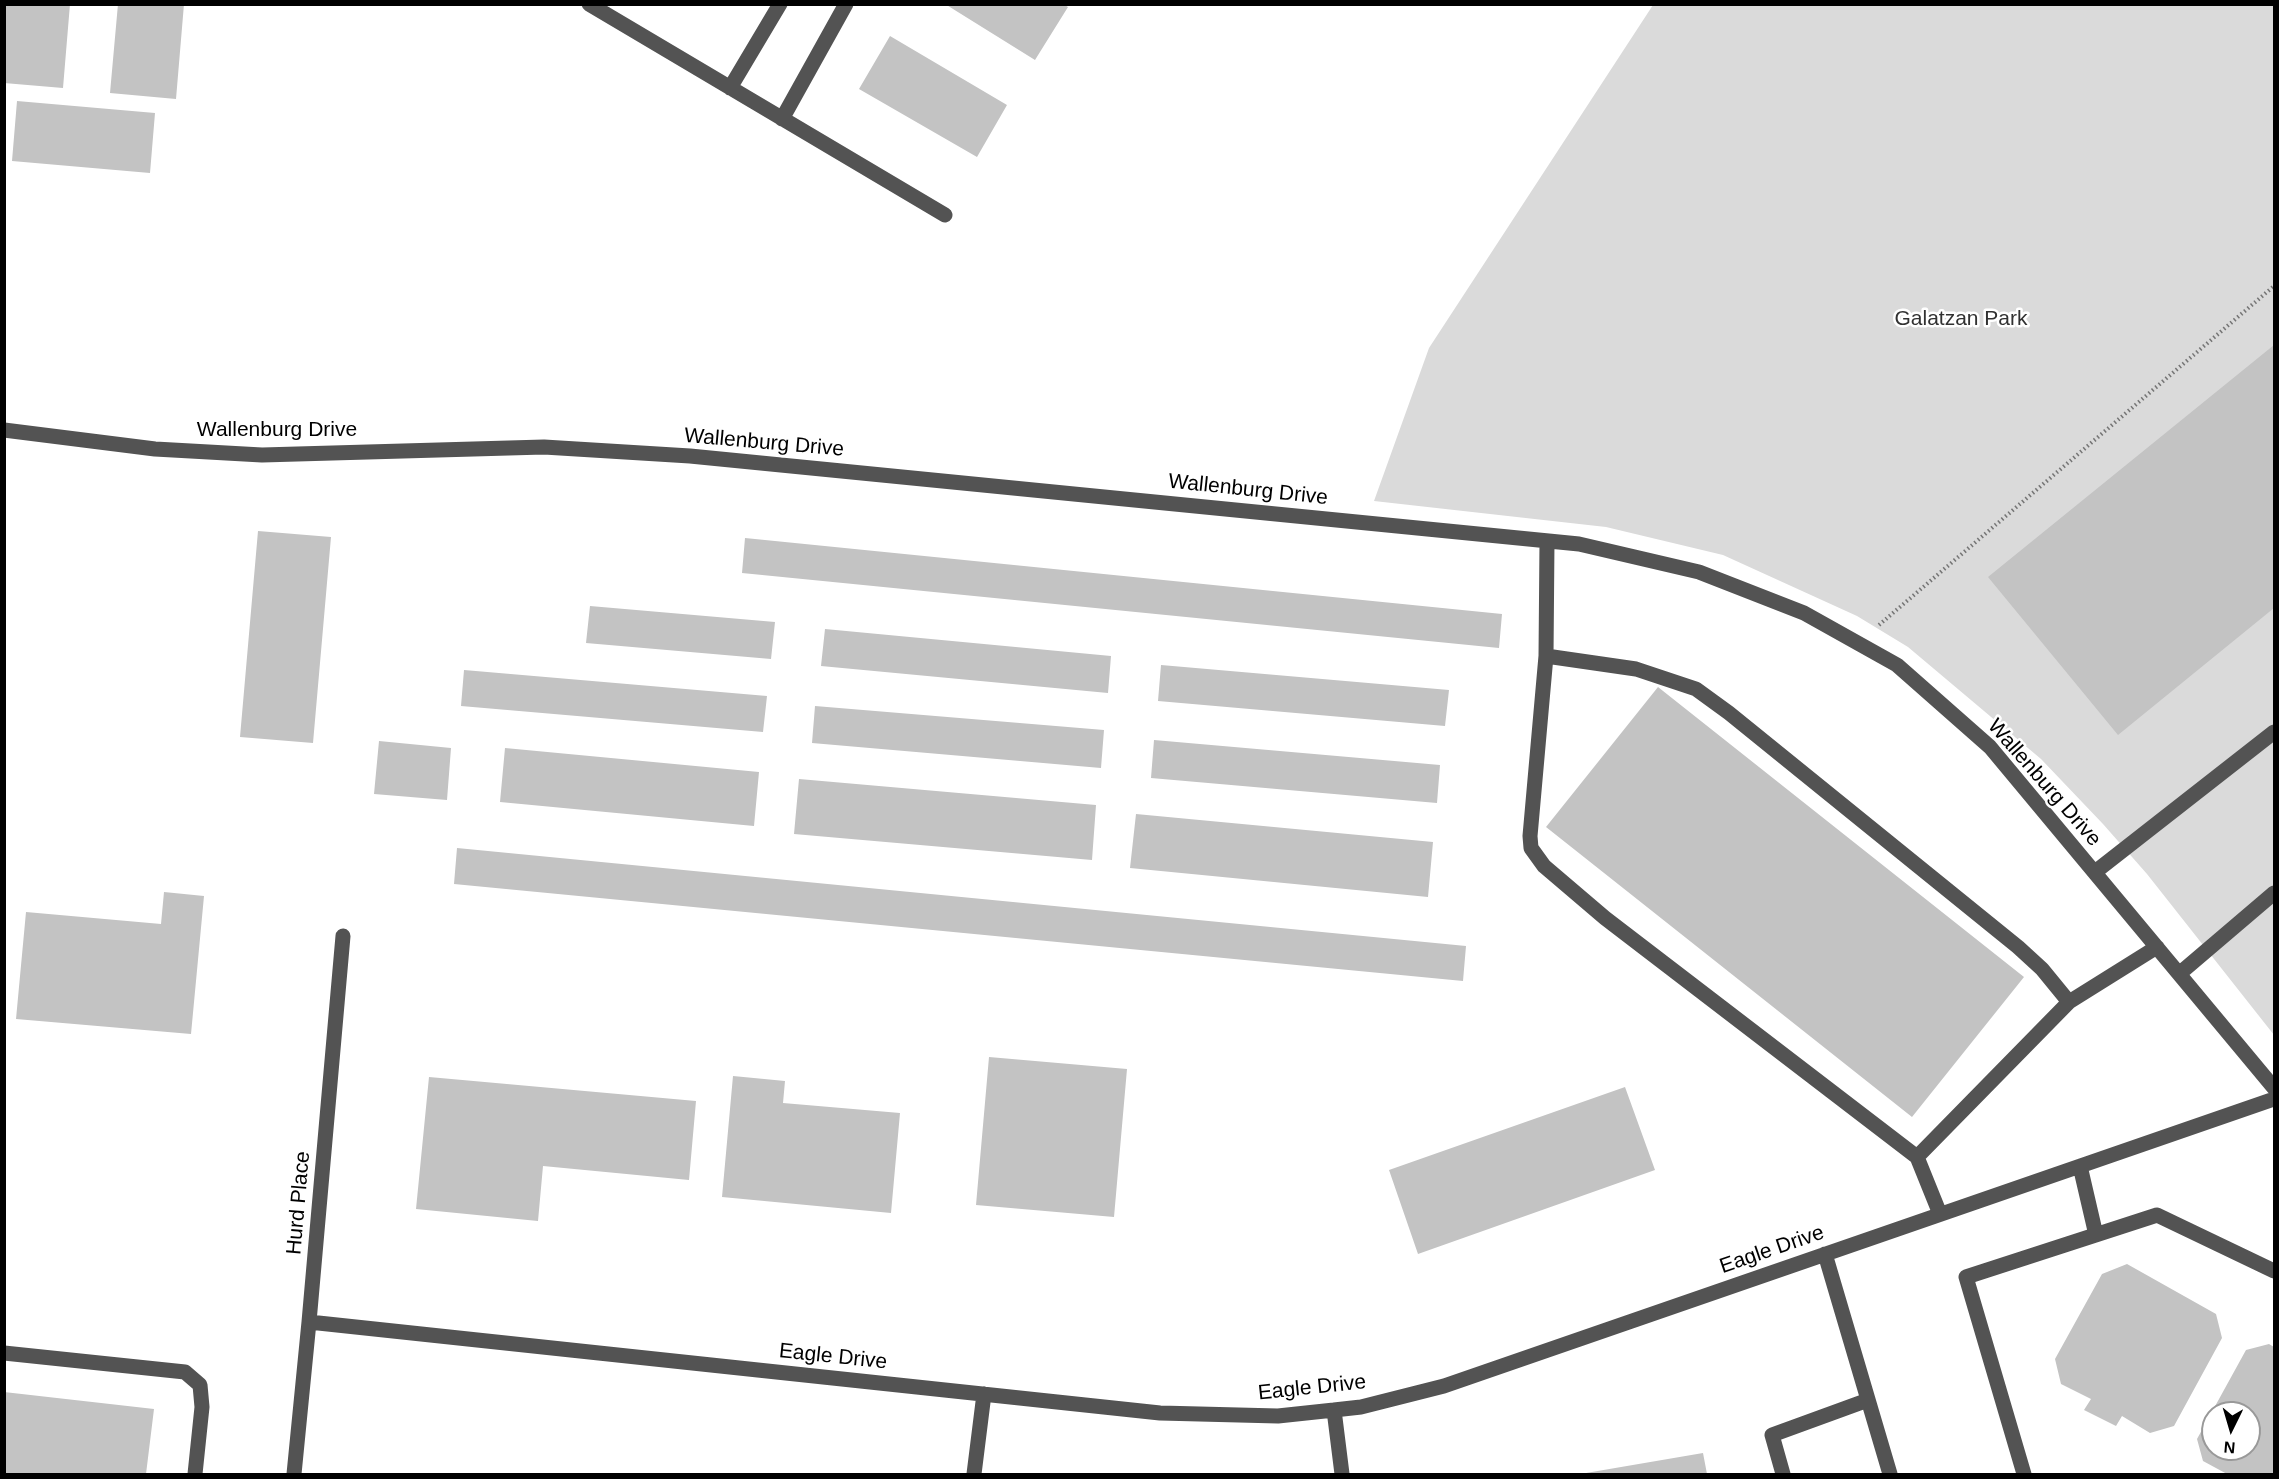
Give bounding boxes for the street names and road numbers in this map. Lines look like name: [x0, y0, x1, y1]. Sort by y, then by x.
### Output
street label: Wallenburg Drive: [197, 417, 357, 443]
street label: Wallenburg Drive: [683, 423, 845, 463]
street label: Wallenburg Drive: [1167, 469, 1329, 511]
street label: Wallenburg Drive: [1982, 714, 2106, 852]
street label: Hurd Place: [282, 1150, 316, 1256]
street label: Eagle Drive: [1717, 1220, 1827, 1280]
street label: Eagle Drive: [778, 1339, 888, 1375]
street label: Eagle Drive: [1257, 1370, 1367, 1406]

